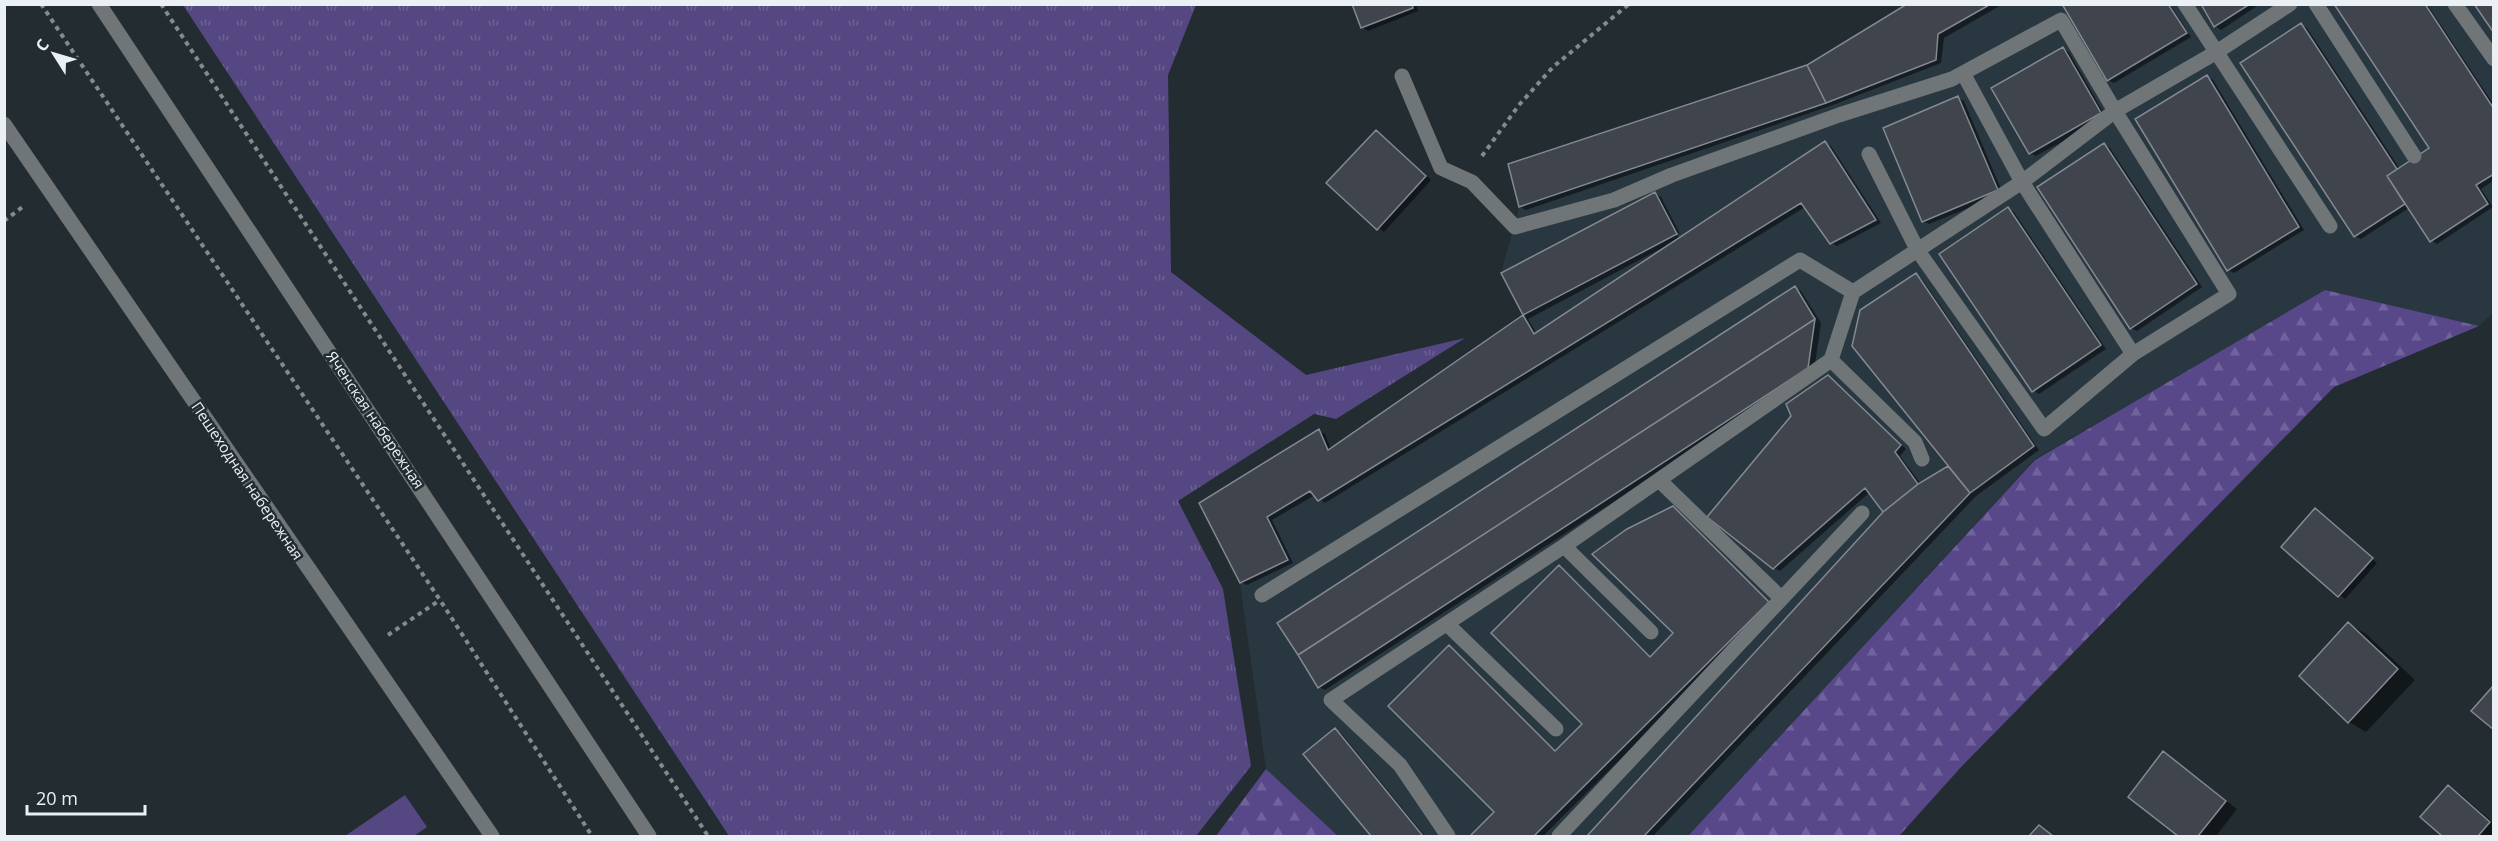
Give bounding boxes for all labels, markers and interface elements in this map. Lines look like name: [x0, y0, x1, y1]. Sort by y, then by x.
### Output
north arrow: [24, 24, 84, 84]
text: С: [30, 34, 54, 56]
street label: Яченская набережная: [322, 347, 429, 492]
street label: Пешеходная набережная: [187, 398, 308, 563]
scale bar: [27, 778, 146, 816]
text: 20 m: [36, 786, 78, 810]

